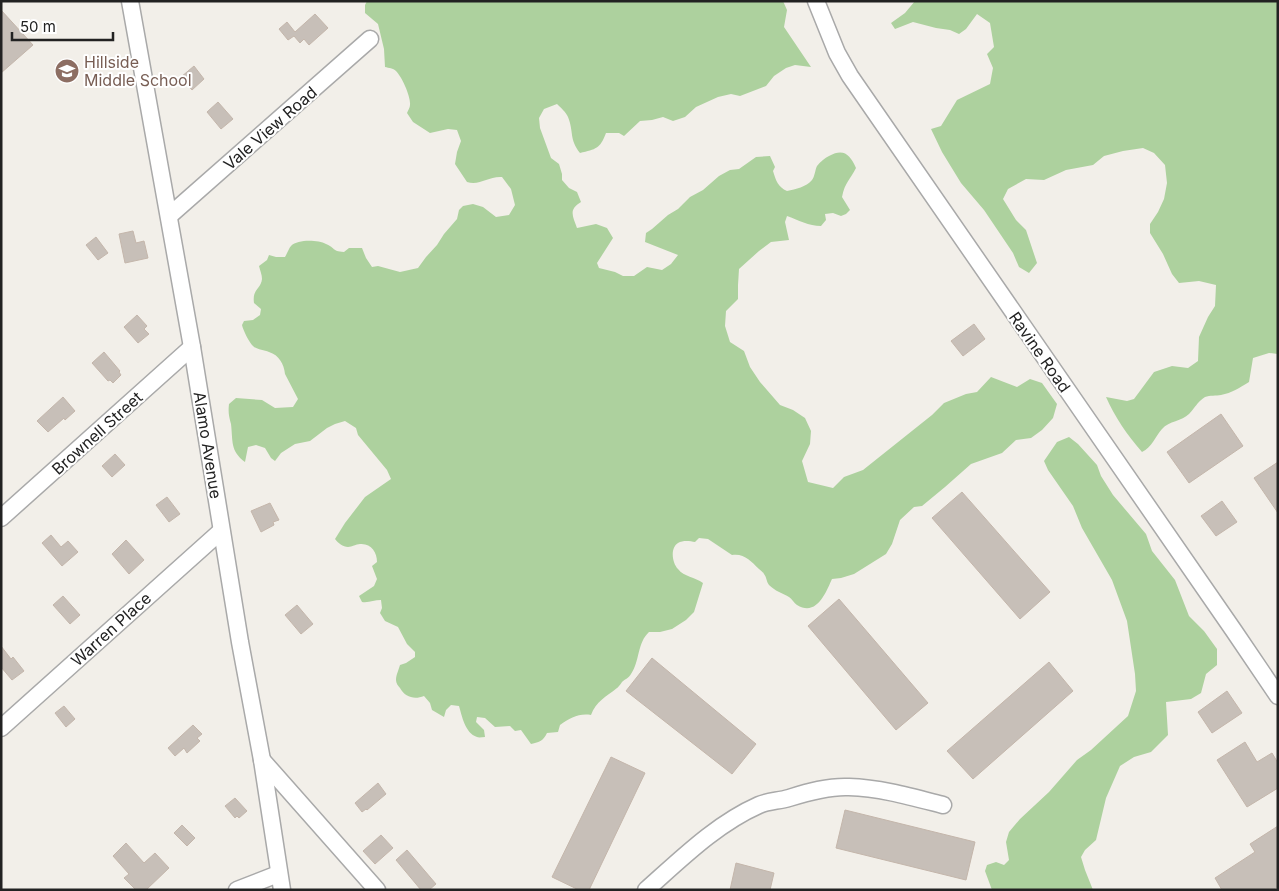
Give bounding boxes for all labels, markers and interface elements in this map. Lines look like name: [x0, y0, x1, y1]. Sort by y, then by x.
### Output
scale bar: [12, 10, 114, 42]
text: 50 m: [20, 17, 56, 36]
place label: Hillside Middle School: [84, 52, 192, 90]
school or university icon: Hillside Middle School: [54, 58, 80, 84]
street label: Vale View Road: [219, 82, 321, 174]
street label: Ravine Road: [1005, 308, 1075, 396]
street label: Brownell Street: [48, 387, 146, 479]
street label: Alamo Avenue: [190, 390, 226, 500]
street label: Warren Place: [67, 588, 155, 670]

